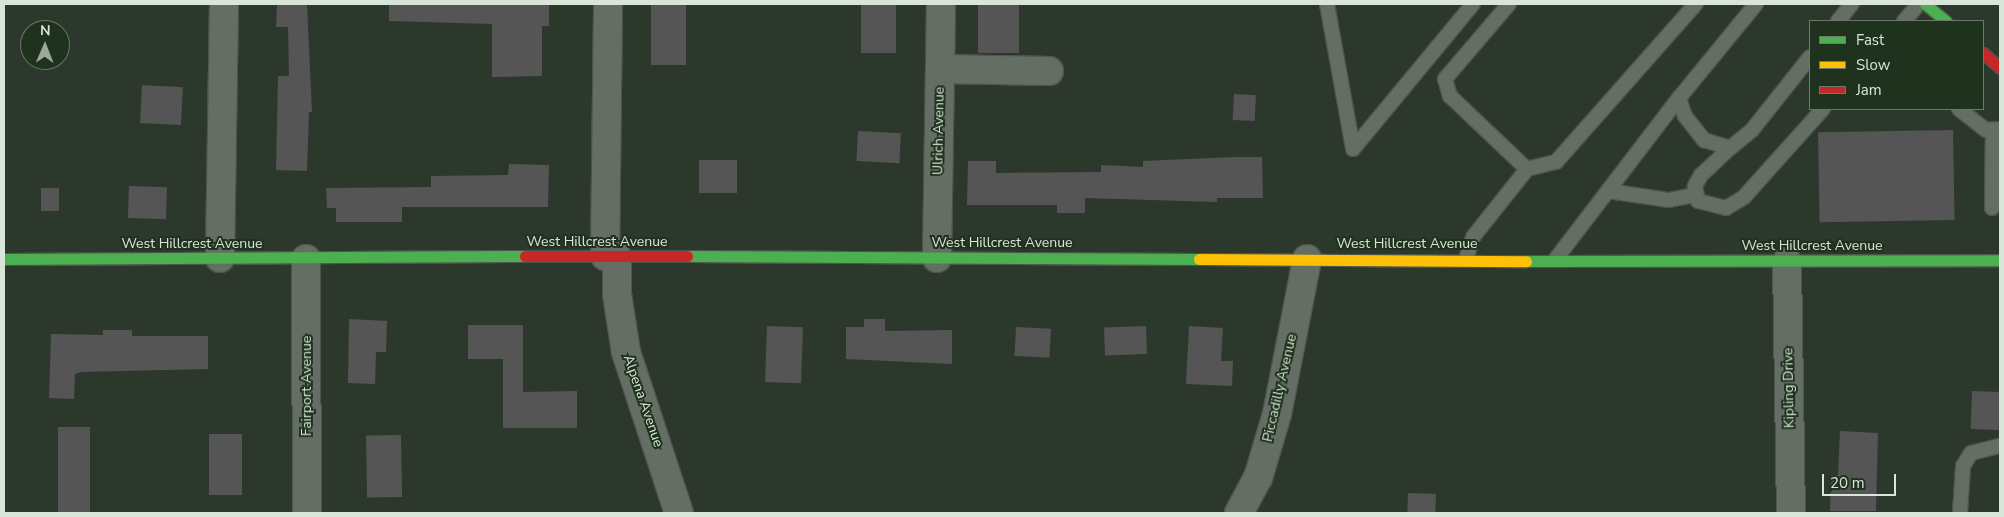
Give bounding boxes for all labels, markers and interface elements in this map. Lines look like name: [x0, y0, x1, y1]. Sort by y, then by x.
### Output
north arrow: [20, 20, 70, 70]
legend: [1809, 20, 1984, 110]
text: N: [40, 21, 51, 40]
text: Fast: [1856, 30, 1884, 50]
text: Slow: [1856, 55, 1890, 75]
text: Jam: [1856, 80, 1882, 100]
street label: Ulrich Avenue: [930, 87, 948, 175]
street label: West Hillcrest Avenue: [527, 234, 667, 250]
street label: West Hillcrest Avenue: [932, 235, 1072, 251]
street label: West Hillcrest Avenue: [122, 236, 262, 252]
street label: West Hillcrest Avenue: [1337, 236, 1477, 252]
street label: West Hillcrest Avenue: [1742, 238, 1882, 254]
street label: Piccadilly Avenue: [1259, 332, 1301, 444]
street label: Fairport Avenue: [299, 336, 315, 436]
street label: Kipling Drive: [1780, 348, 1798, 428]
street label: Alpena Avenue: [619, 353, 667, 449]
scale bar: [1824, 464, 1898, 496]
text: 20 m: [1830, 473, 1865, 493]

